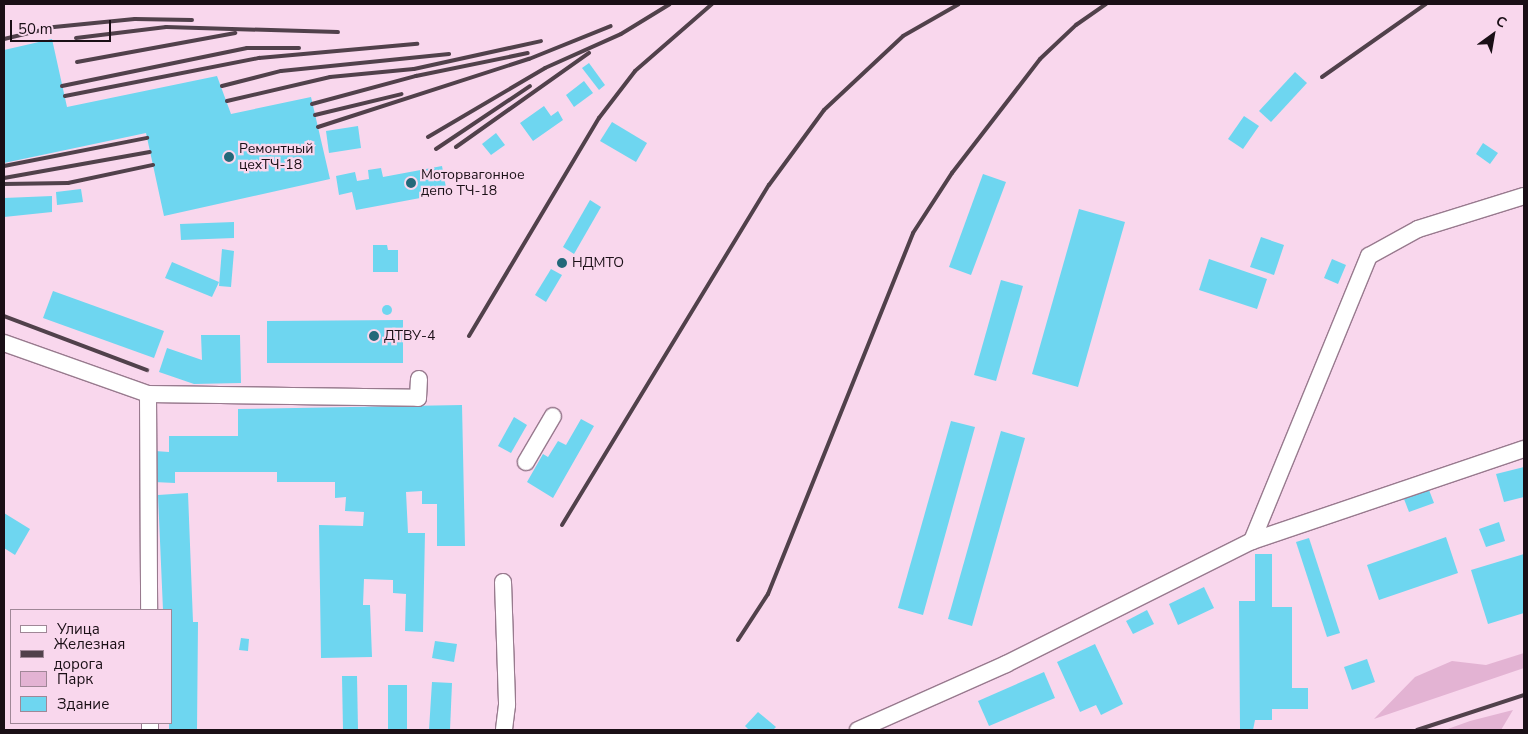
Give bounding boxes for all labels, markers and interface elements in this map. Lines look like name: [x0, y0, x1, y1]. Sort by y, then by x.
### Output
scale bar: [12, 10, 114, 42]
north arrow: [1468, 10, 1518, 60]
text: С: [1492, 11, 1510, 32]
text: 50 m: [18, 19, 53, 39]
place label: Ремонтный цехТЧ-18: [239, 141, 313, 174]
marker: Ремонтный цехТЧ-18: [223, 151, 235, 163]
place label: Моторвагонное депо ТЧ-18: [421, 167, 524, 200]
marker: Моторвагонное депо ТЧ-18: [405, 177, 417, 189]
place label: НДМТО: [572, 255, 624, 271]
marker: НДМТО: [556, 257, 568, 269]
place label: ДТВУ-4: [384, 328, 435, 344]
marker: ДТВУ-4: [368, 330, 380, 342]
legend: [10, 609, 172, 724]
text: Улица: [57, 619, 100, 639]
text: Железная дорога: [54, 634, 125, 674]
text: Парк: [57, 669, 93, 689]
text: Здание: [57, 694, 109, 714]

